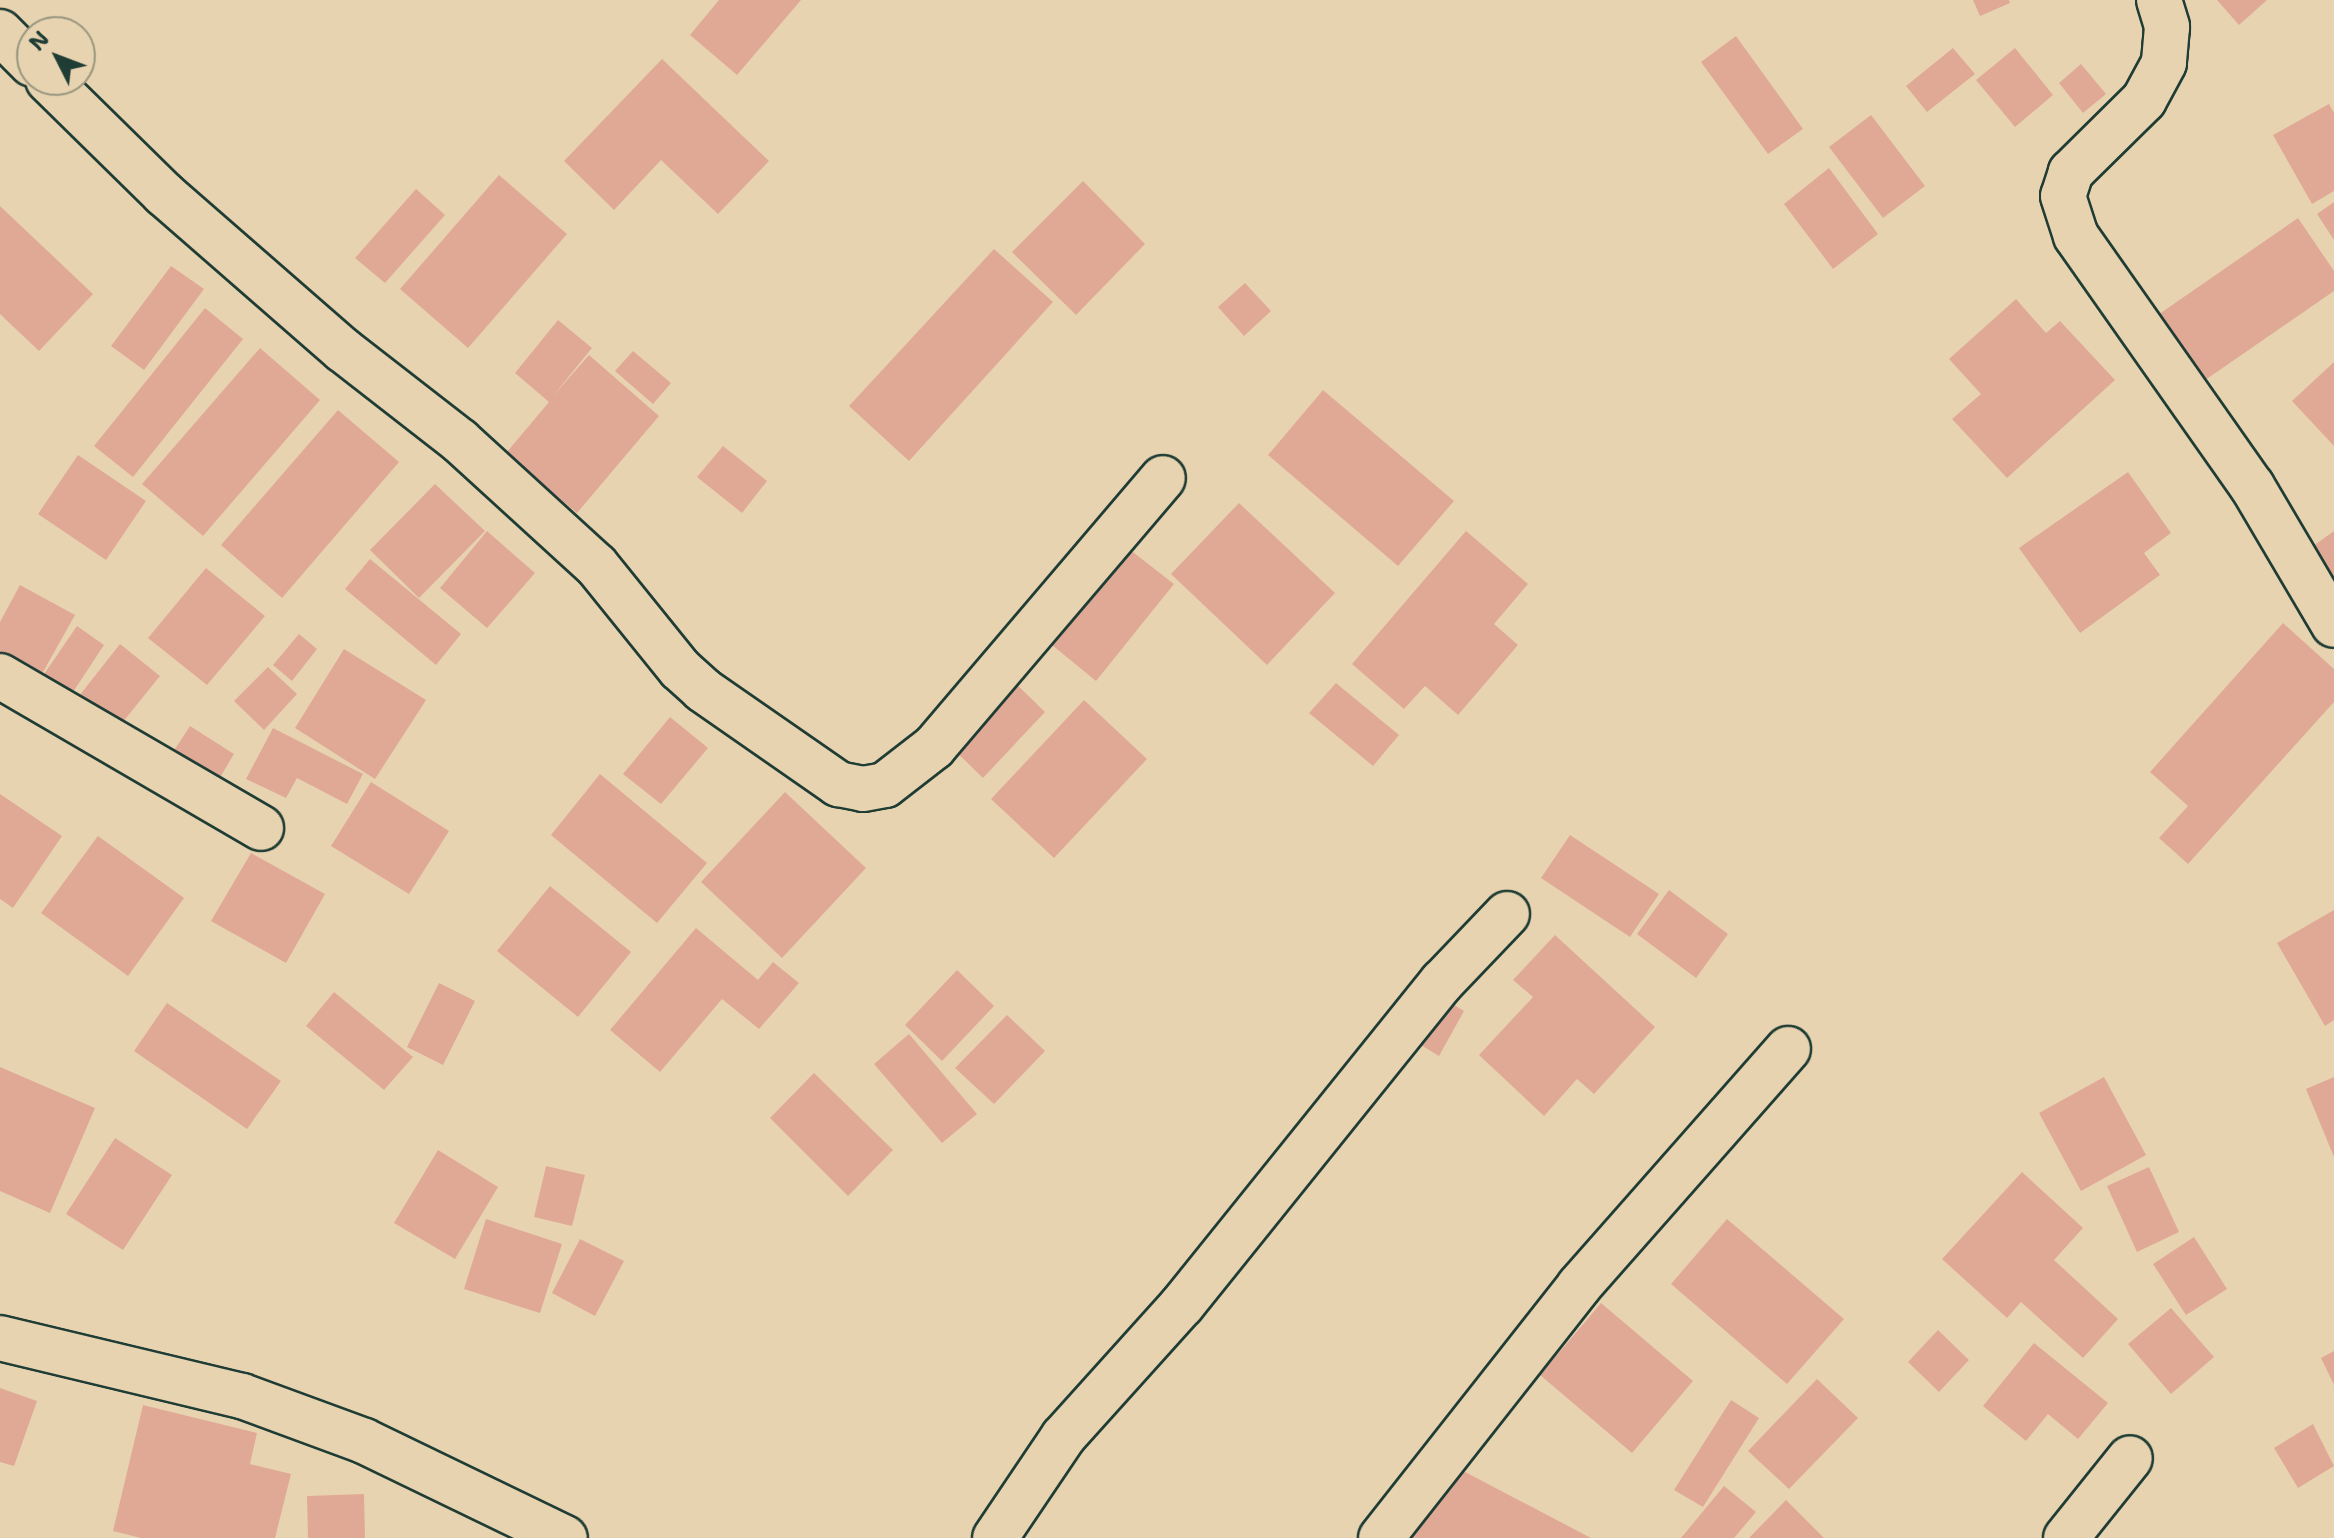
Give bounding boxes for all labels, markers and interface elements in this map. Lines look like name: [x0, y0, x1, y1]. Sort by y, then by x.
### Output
north arrow: [16, 16, 96, 96]
text: N: [23, 25, 56, 57]

